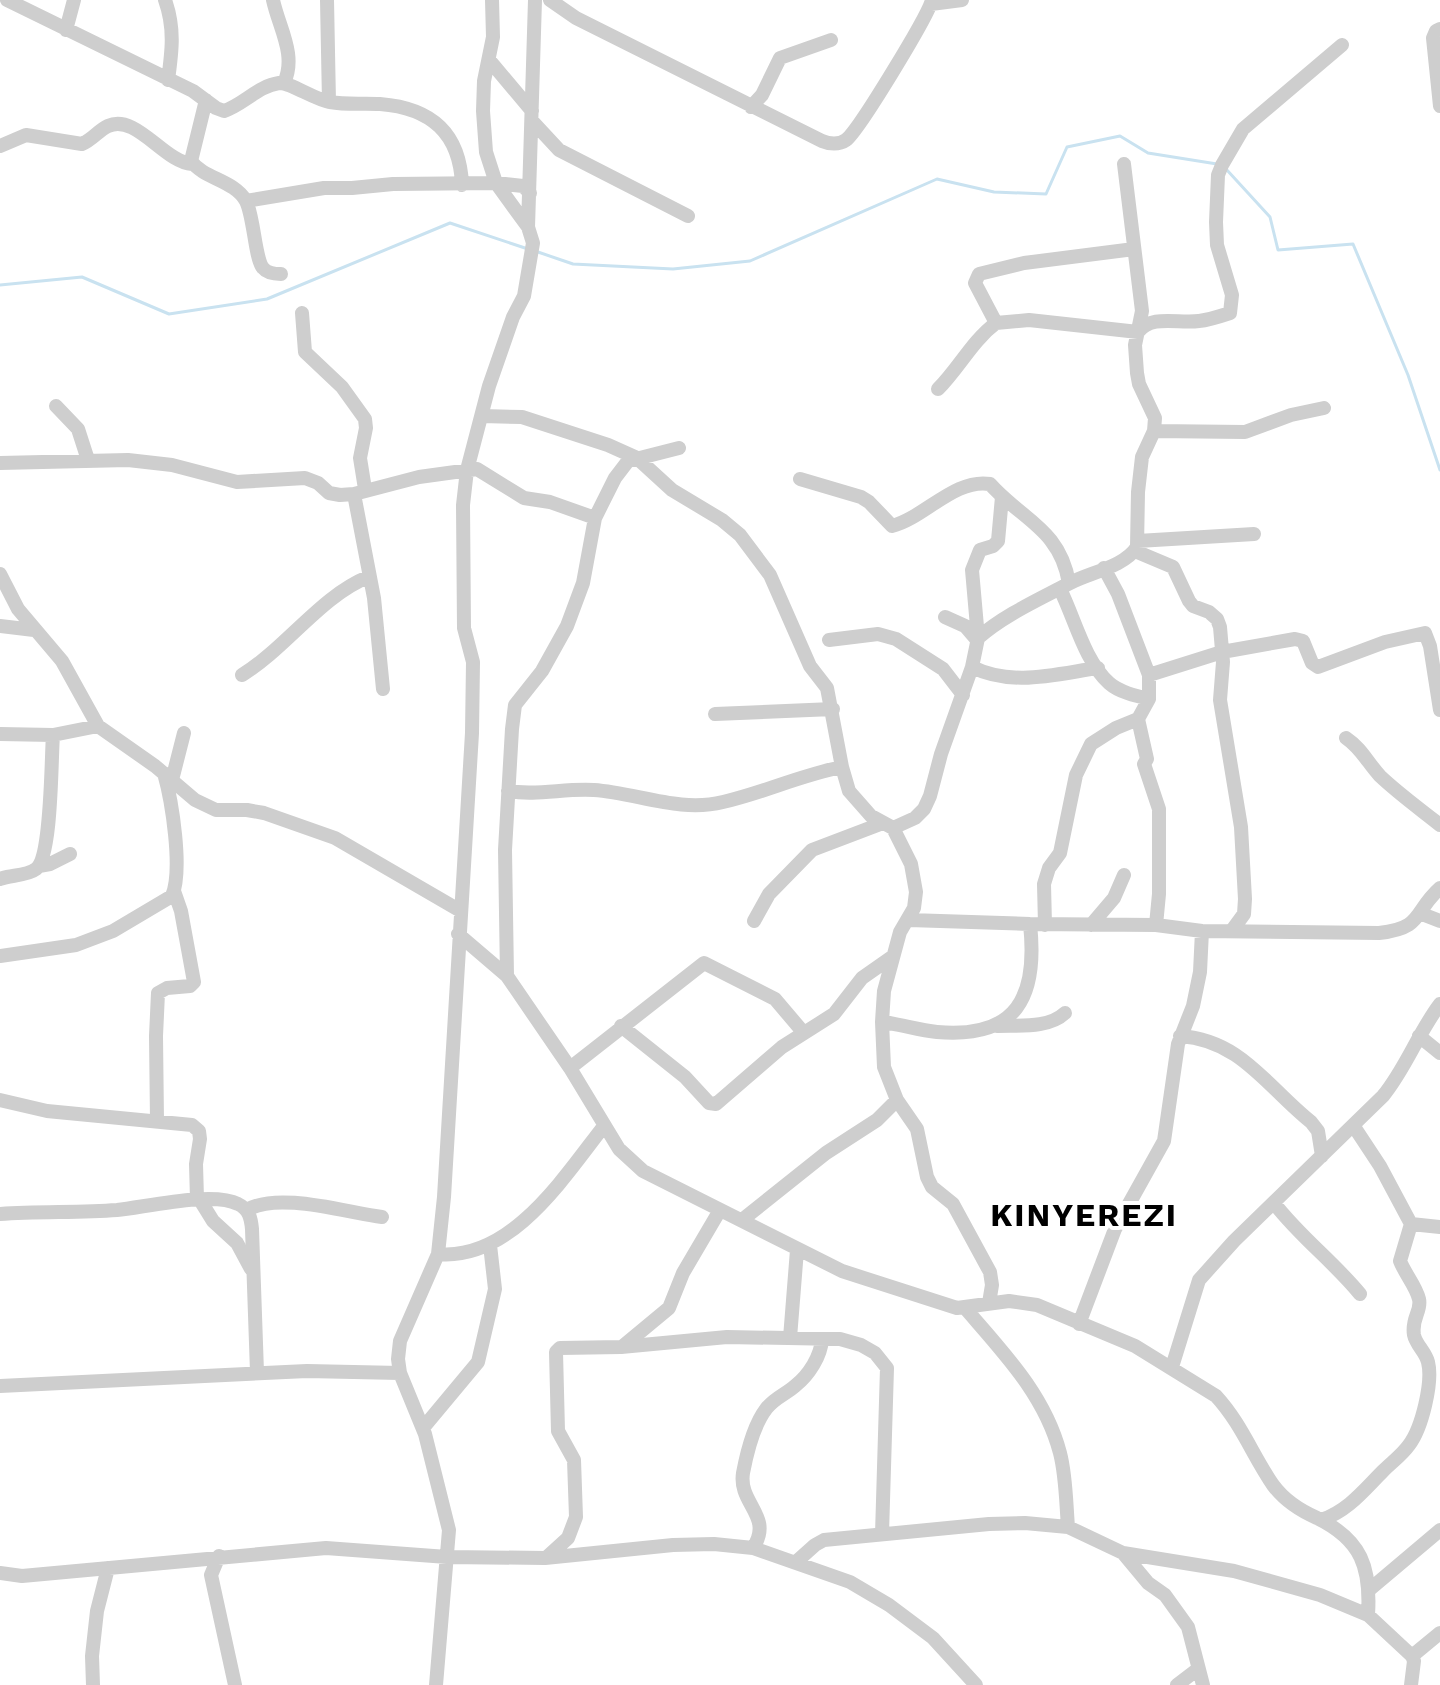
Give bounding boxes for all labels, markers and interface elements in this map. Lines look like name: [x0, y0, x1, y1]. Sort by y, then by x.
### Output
district label: KINYEREZI: [990, 1196, 1178, 1234]

